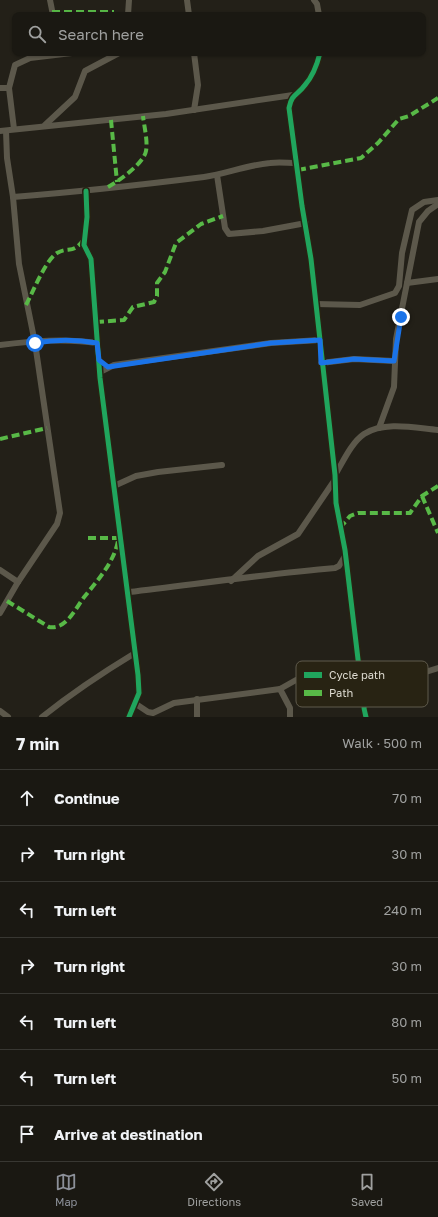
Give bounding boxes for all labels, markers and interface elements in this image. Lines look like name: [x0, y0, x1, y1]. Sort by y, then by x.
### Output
search box: [12, 12, 426, 56]
icon: search: [26, 23, 48, 45]
text: Search here: [58, 25, 144, 43]
route end: [392, 308, 410, 326]
route start: [26, 334, 44, 352]
legend: [296, 661, 428, 707]
text: Cycle path: [329, 668, 385, 681]
text: Path: [329, 686, 353, 699]
text: 7 min: [16, 733, 59, 754]
text: Walk · 500 m: [342, 735, 422, 751]
icon: ahead: [16, 787, 38, 809]
text: Continue: [54, 789, 120, 807]
text: 70 m: [392, 790, 422, 806]
icon: right: [16, 843, 38, 865]
text: Turn right: [54, 845, 125, 863]
text: 30 m: [392, 846, 422, 862]
icon: left: [16, 899, 38, 921]
text: Turn left: [54, 901, 116, 919]
text: 240 m: [384, 902, 422, 918]
icon: right: [16, 955, 38, 977]
text: Turn right: [54, 957, 125, 975]
text: 30 m: [392, 958, 422, 974]
icon: left: [16, 1011, 38, 1033]
text: Turn left: [54, 1013, 116, 1031]
text: 80 m: [391, 1014, 422, 1030]
icon: left: [16, 1067, 38, 1089]
text: Turn left: [54, 1069, 116, 1087]
text: 50 m: [392, 1070, 422, 1086]
icon: arrive: [16, 1123, 38, 1145]
text: Arrive at destination: [54, 1125, 203, 1143]
tab: Map: [55, 1171, 77, 1208]
tab: Directions: [187, 1171, 241, 1208]
tab: Saved: [351, 1171, 383, 1208]

